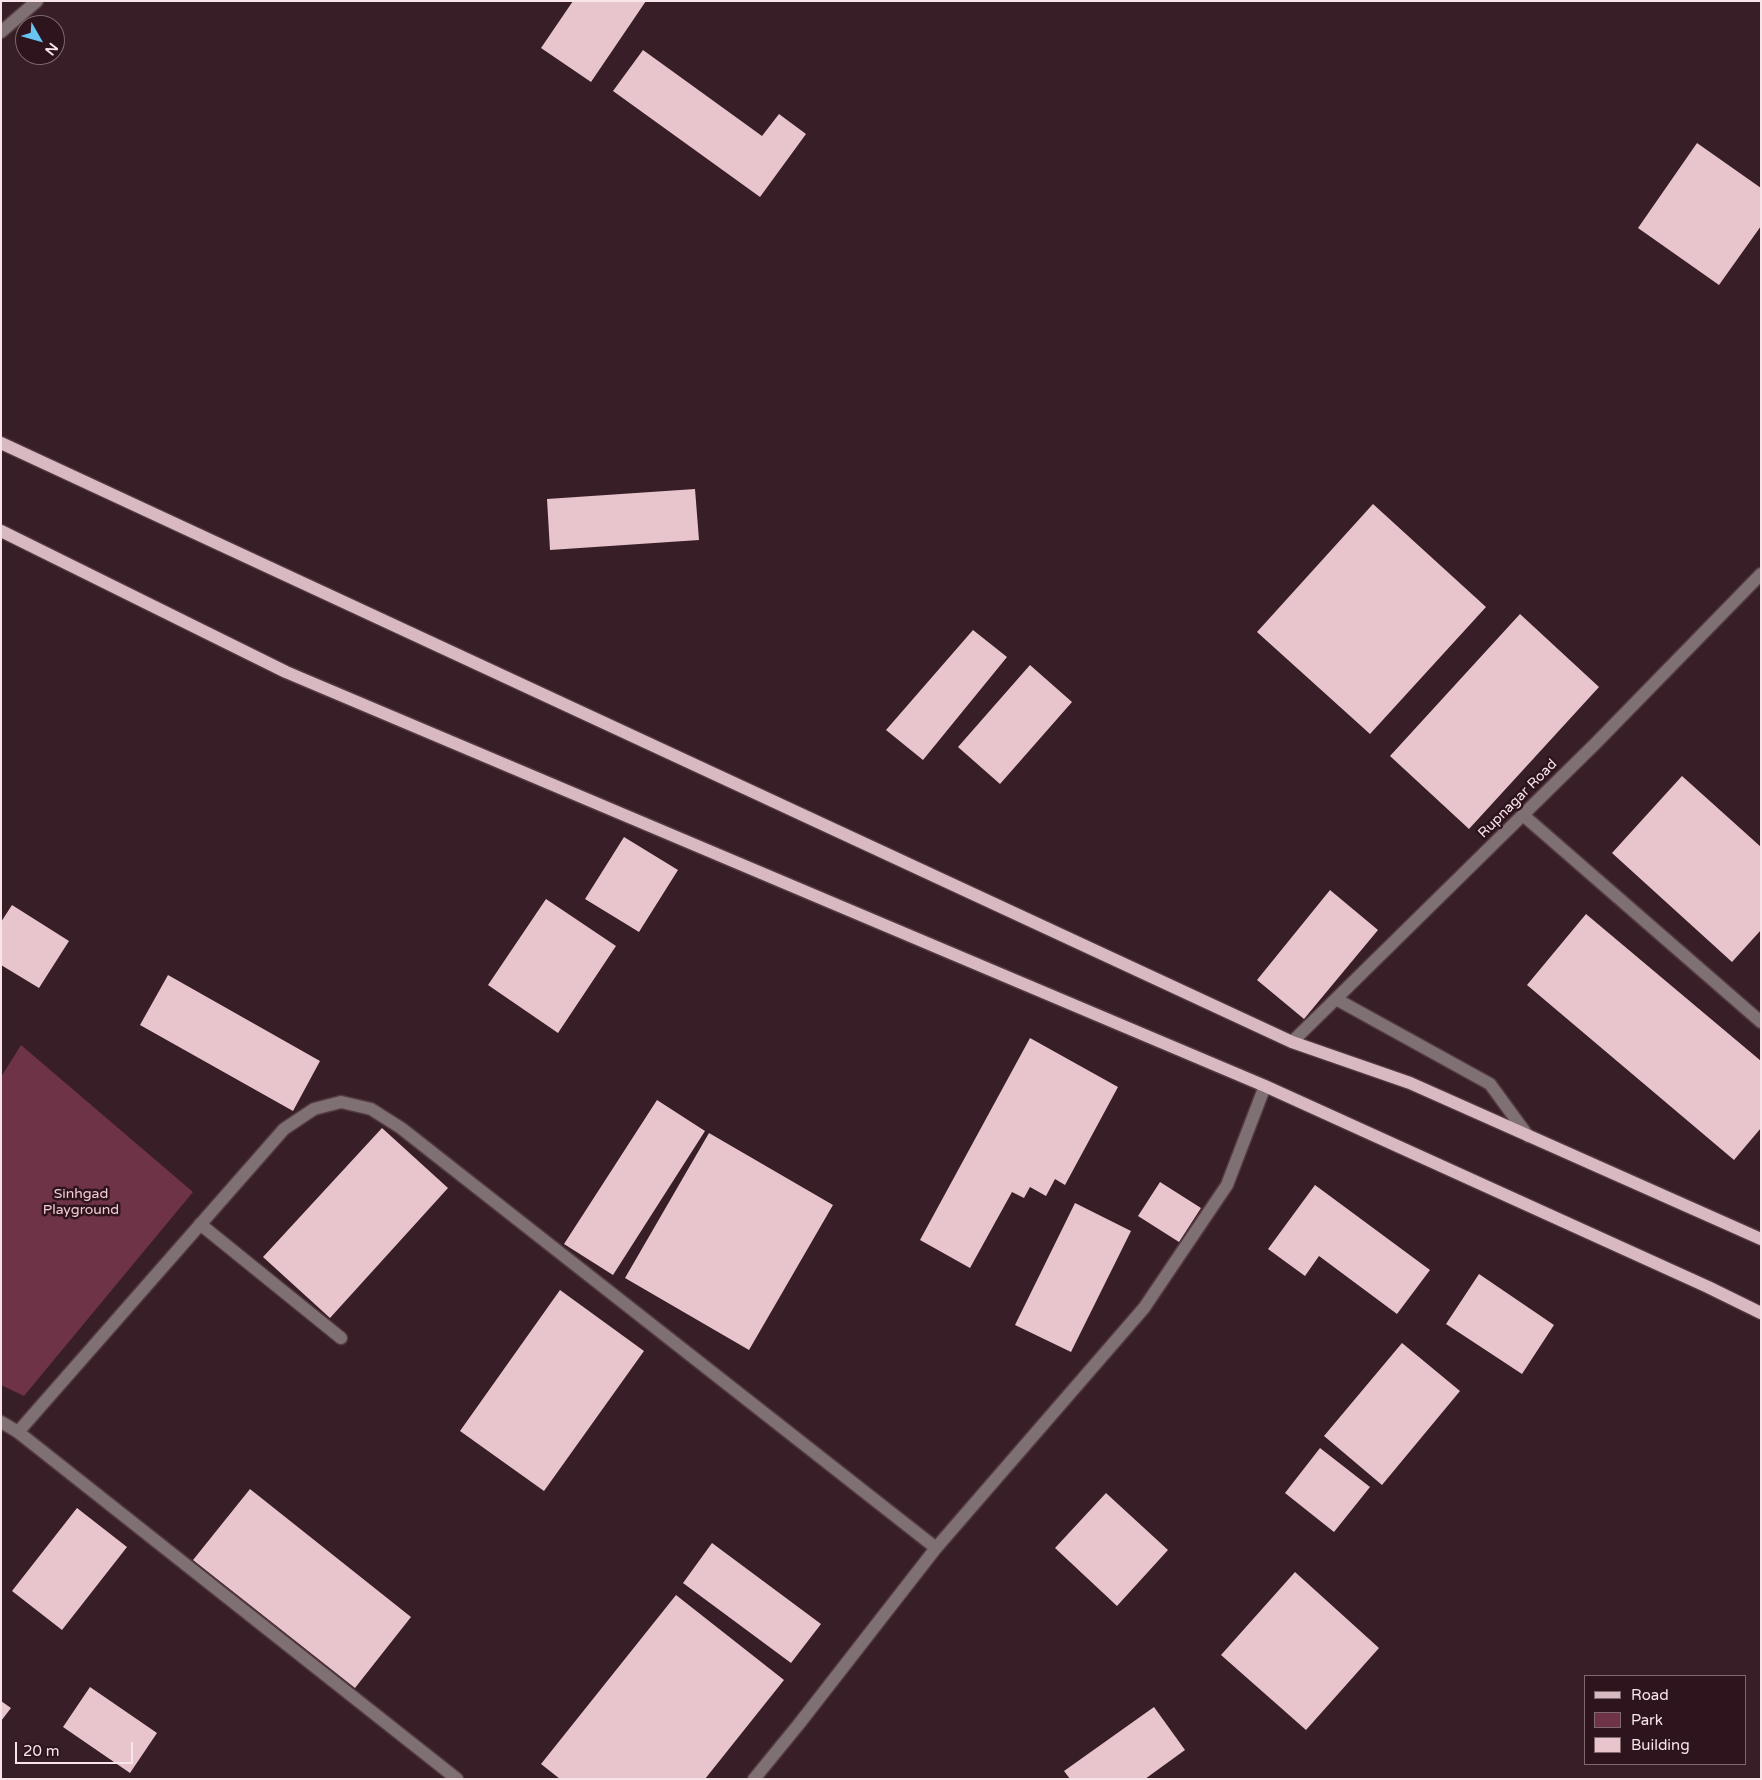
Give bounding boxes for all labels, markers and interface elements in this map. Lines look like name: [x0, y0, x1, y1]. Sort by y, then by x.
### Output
north arrow: [15, 15, 65, 65]
text: N: [41, 39, 62, 59]
street label: Rupnagar Road: [1475, 756, 1561, 842]
park label: Sinhgad Playground: [43, 1186, 119, 1218]
legend: [1584, 1675, 1747, 1765]
text: Road: [1631, 1686, 1669, 1704]
text: Park: [1631, 1711, 1663, 1729]
scale bar: [18, 1732, 135, 1764]
text: Building: [1631, 1736, 1690, 1754]
text: 20 m: [23, 1742, 60, 1760]

